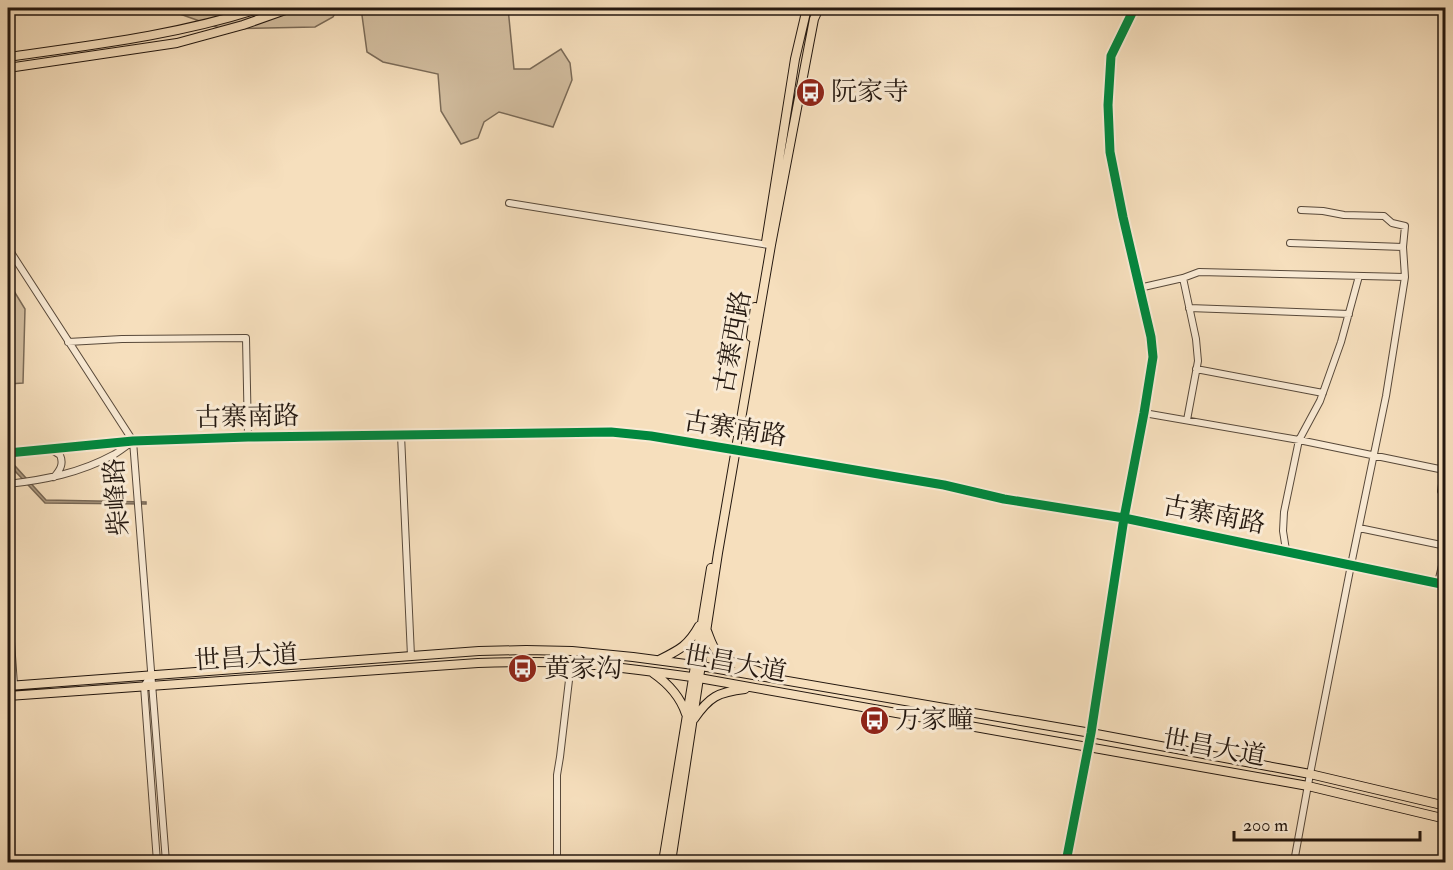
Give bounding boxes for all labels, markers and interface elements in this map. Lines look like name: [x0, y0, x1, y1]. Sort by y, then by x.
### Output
bus stop icon: 阮家寺: [794, 76, 826, 108]
place label: 阮家寺: [831, 76, 909, 108]
street label: 古寨西路: [708, 288, 758, 396]
street label: 古寨南路: [195, 400, 299, 434]
street label: 古寨南路: [681, 405, 789, 453]
street label: 柴峰路: [98, 457, 136, 537]
street label: 古寨南路: [1160, 489, 1268, 541]
street label: 世昌大道: [193, 638, 299, 678]
street label: 世昌大道: [681, 639, 789, 689]
bus stop icon: 黄家沟: [507, 653, 539, 685]
place label: 黄家沟: [544, 653, 622, 685]
bus stop icon: 万家疃: [858, 704, 890, 736]
place label: 万家疃: [895, 704, 973, 736]
street label: 世昌大道: [1160, 723, 1268, 773]
scale bar: [1234, 804, 1420, 842]
text: 200 m: [1243, 814, 1288, 837]

